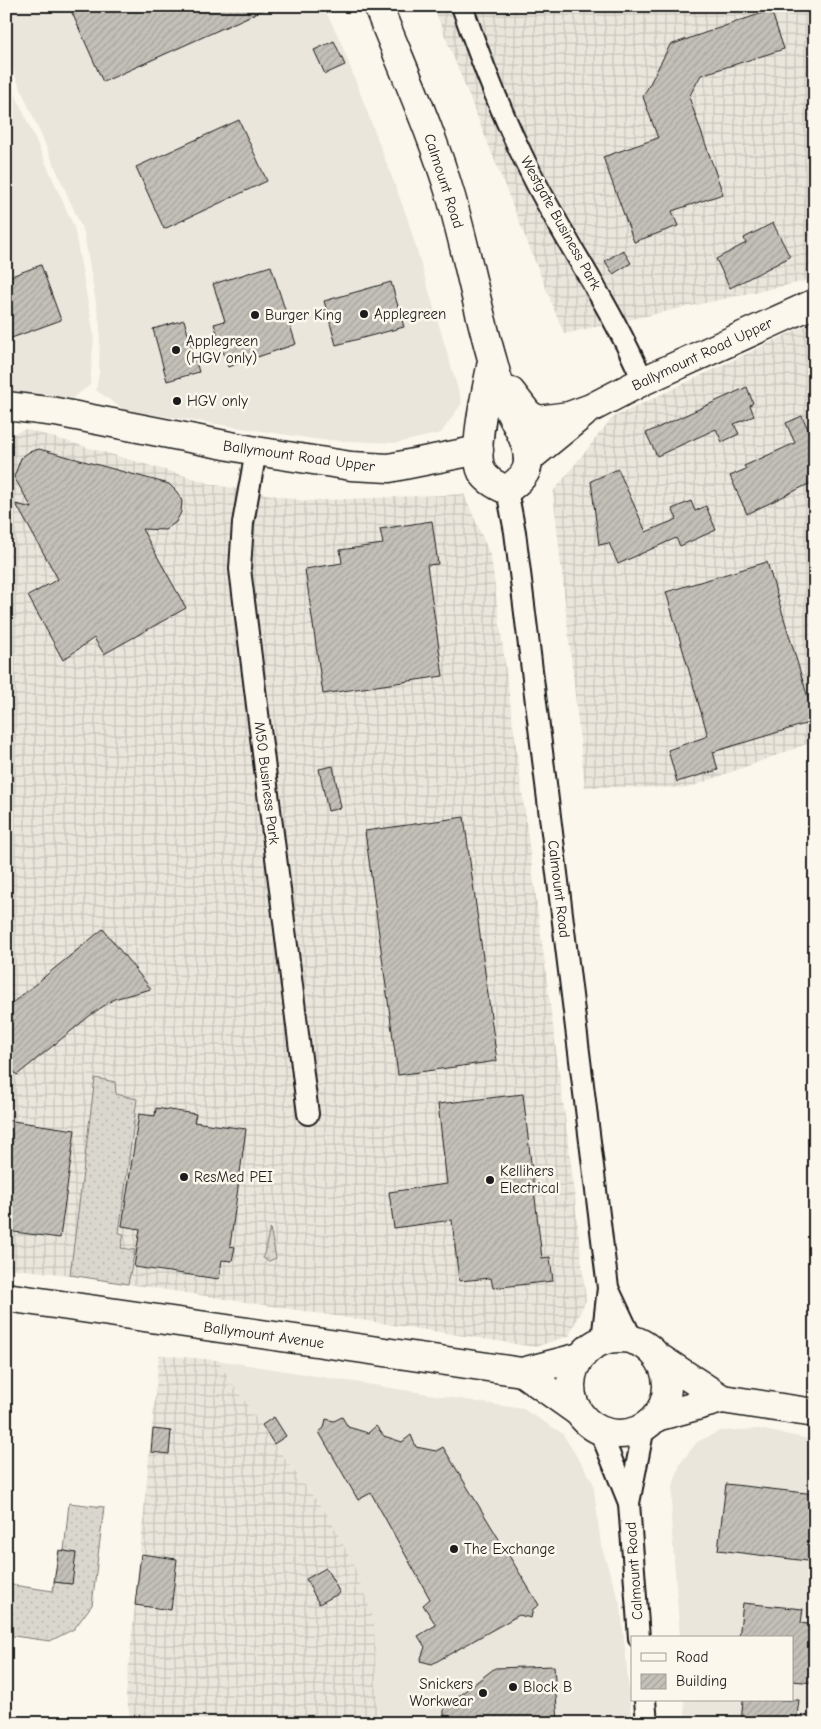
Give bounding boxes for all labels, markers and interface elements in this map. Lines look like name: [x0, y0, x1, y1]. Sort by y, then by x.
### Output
street label: Calmount Road: [420, 132, 468, 230]
street label: Westgate Business Park: [517, 153, 606, 294]
place label: Applegreen: [374, 305, 446, 323]
place label: Burger King: [265, 306, 342, 324]
marker: Applegreen: [358, 308, 370, 320]
marker: Burger King: [249, 309, 261, 321]
street label: Ballymount Road Upper: [629, 313, 775, 395]
place label: Applegreen (HGV only): [186, 332, 258, 367]
marker: Applegreen (HGV only): [170, 344, 182, 356]
place label: HGV only: [187, 392, 248, 410]
marker: HGV only: [171, 395, 183, 407]
street label: Ballymount Road Upper: [222, 436, 376, 476]
street label: M50 Business Park: [251, 721, 284, 846]
street label: Calmount Road: [544, 839, 574, 939]
place label: Kellihers Electrical: [500, 1162, 559, 1197]
place label: ResMed PEI: [194, 1168, 273, 1186]
marker: ResMed PEI: [178, 1171, 190, 1183]
marker: Kellihers Electrical: [484, 1174, 496, 1186]
street label: Ballymount Avenue: [203, 1318, 326, 1352]
street label: Calmount Road: [622, 1521, 646, 1621]
place label: The Exchange: [464, 1540, 555, 1558]
marker: The Exchange: [448, 1543, 460, 1555]
legend: [631, 1636, 794, 1702]
text: Road: [676, 1648, 708, 1666]
text: Building: [676, 1672, 727, 1690]
place label: Snickers Workwear: [410, 1675, 473, 1710]
place label: Block B: [523, 1678, 572, 1696]
marker: Block B: [507, 1681, 519, 1693]
marker: Snickers Workwear: [477, 1687, 489, 1699]

